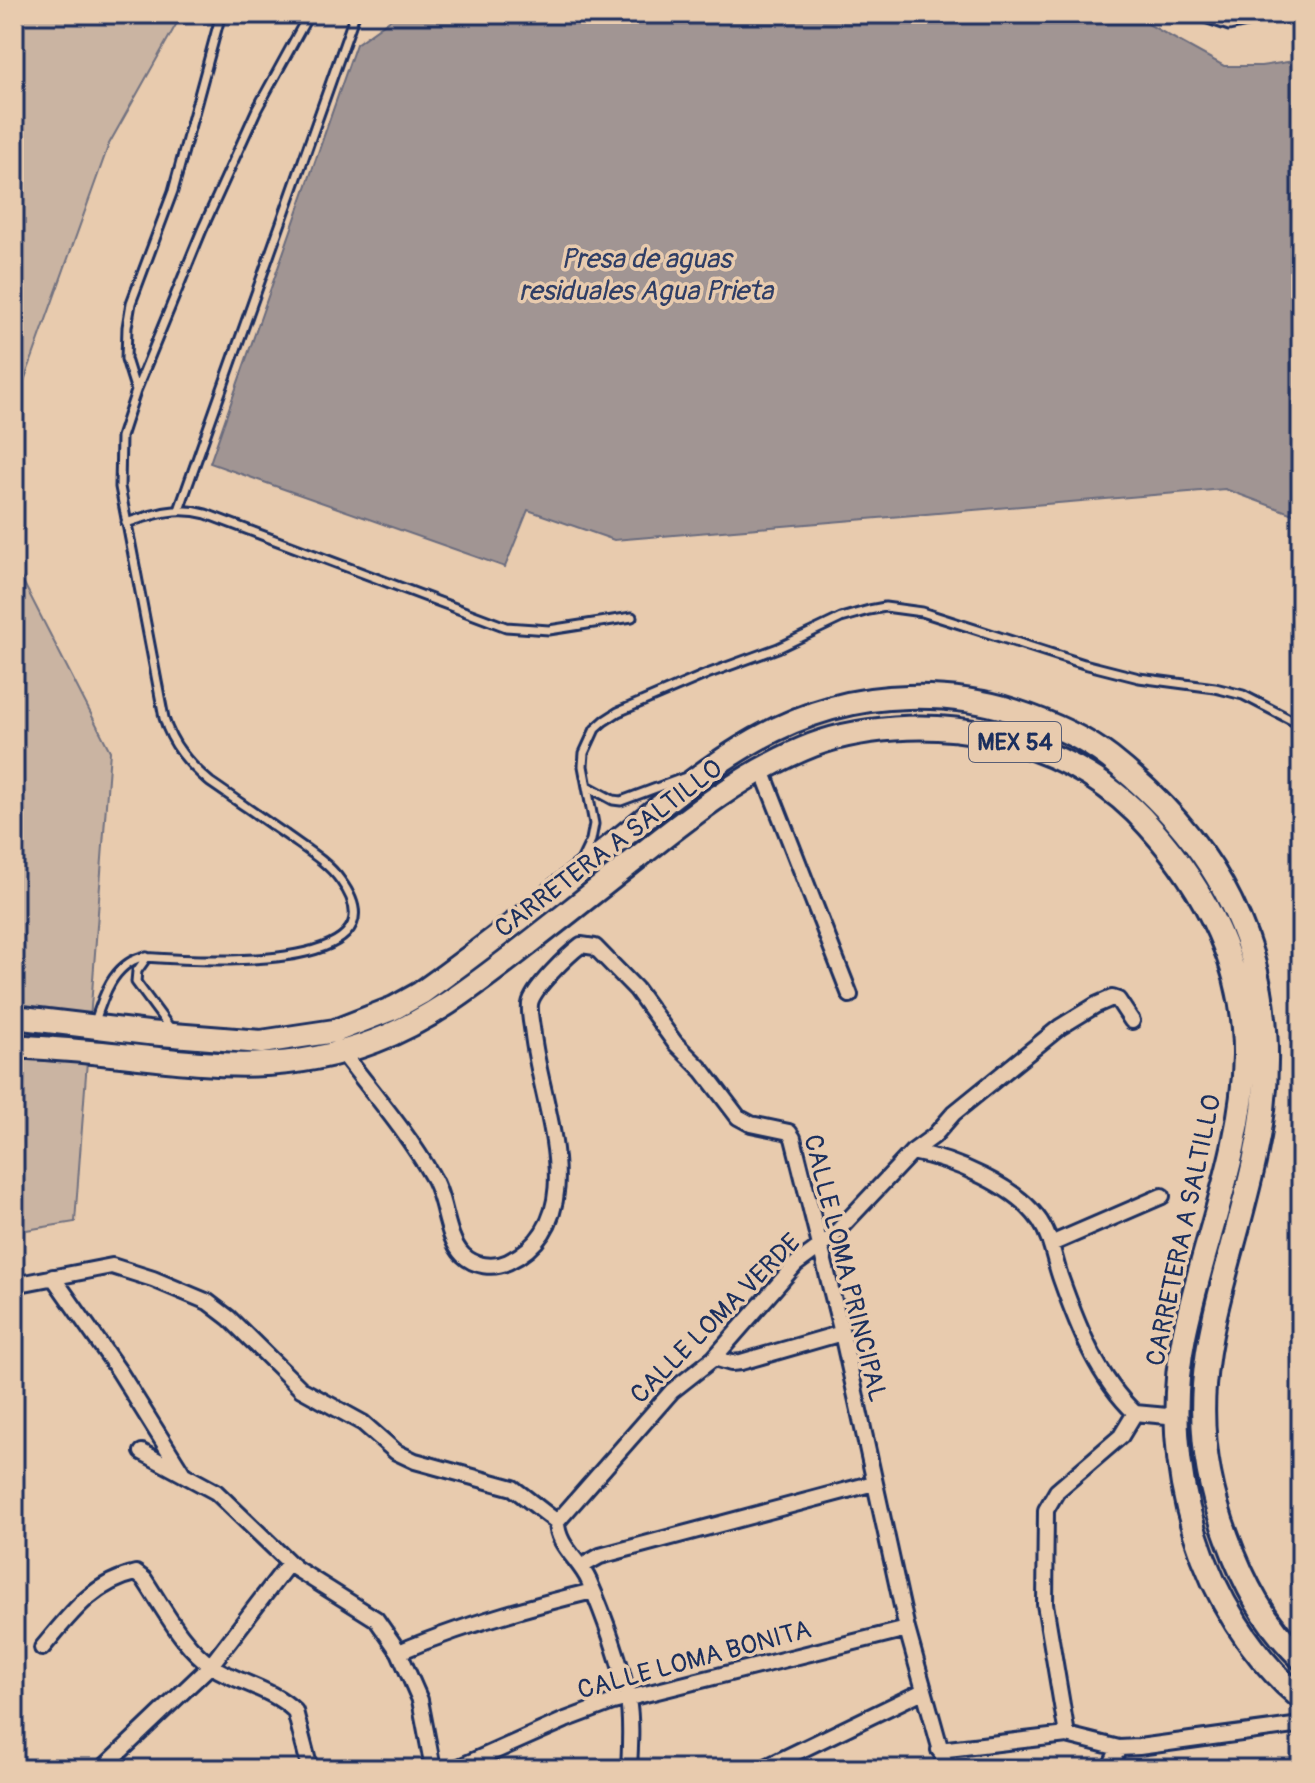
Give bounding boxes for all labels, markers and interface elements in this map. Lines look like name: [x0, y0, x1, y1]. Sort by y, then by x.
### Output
water label: Presa de aguas residuales Agua Prieta: [519, 242, 775, 309]
road number: MEX 54: [969, 722, 1061, 762]
street label: CARRETERA A SALTILLO: [488, 753, 729, 945]
street label: CARRETERA A SALTILLO: [1140, 1092, 1228, 1369]
street label: CALLE LOMA PRINCIPAL: [796, 1131, 894, 1405]
street label: CALLE LOMA VERDE: [624, 1227, 808, 1411]
street label: CALLE LOMA BONITA: [574, 1613, 815, 1707]

